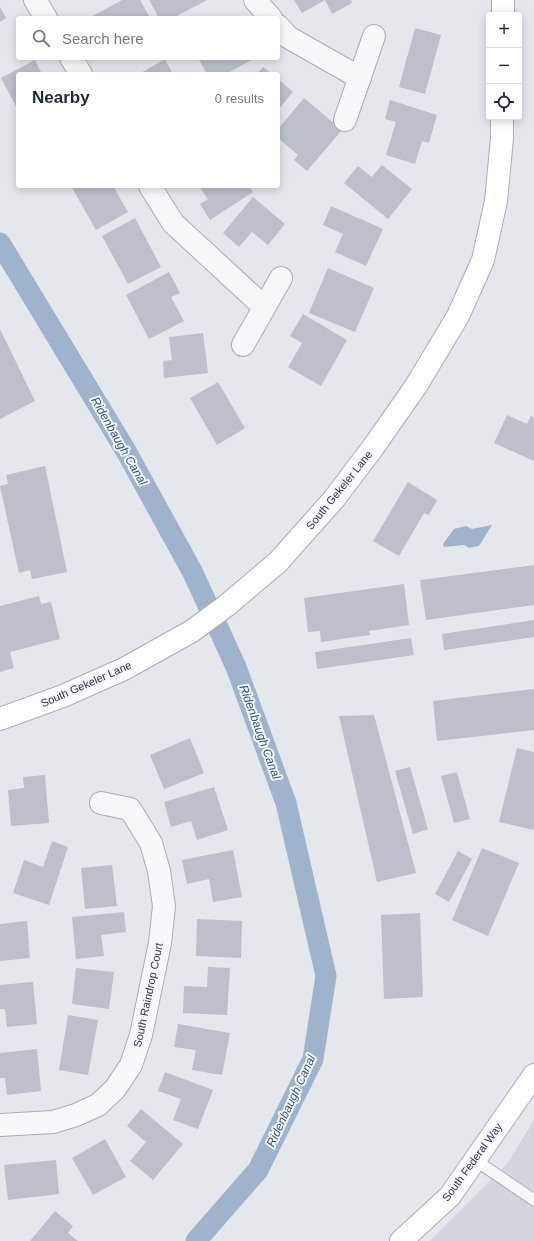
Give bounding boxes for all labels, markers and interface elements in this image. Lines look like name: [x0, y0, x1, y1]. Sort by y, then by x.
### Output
map controls: [486, 12, 522, 120]
button: +: [486, 12, 522, 48]
search box: [16, 16, 280, 60]
icon: search: [30, 27, 52, 49]
text: Search here: [62, 30, 144, 47]
button: −: [486, 48, 522, 84]
button: locate: [486, 84, 522, 120]
text: Nearby: [32, 88, 90, 107]
text: 0 results: [215, 91, 264, 106]
water label: Ridenbaugh Canal: [88, 394, 150, 488]
street label: South Gekeler Lane: [304, 448, 374, 532]
street label: South Gekeler Lane: [39, 659, 133, 709]
water label: Ridenbaugh Canal: [236, 683, 284, 781]
street label: South Raindrop Court: [131, 942, 165, 1048]
water label: Ridenbaugh Canal: [264, 1053, 318, 1149]
street label: South Federal Way: [440, 1120, 505, 1203]

